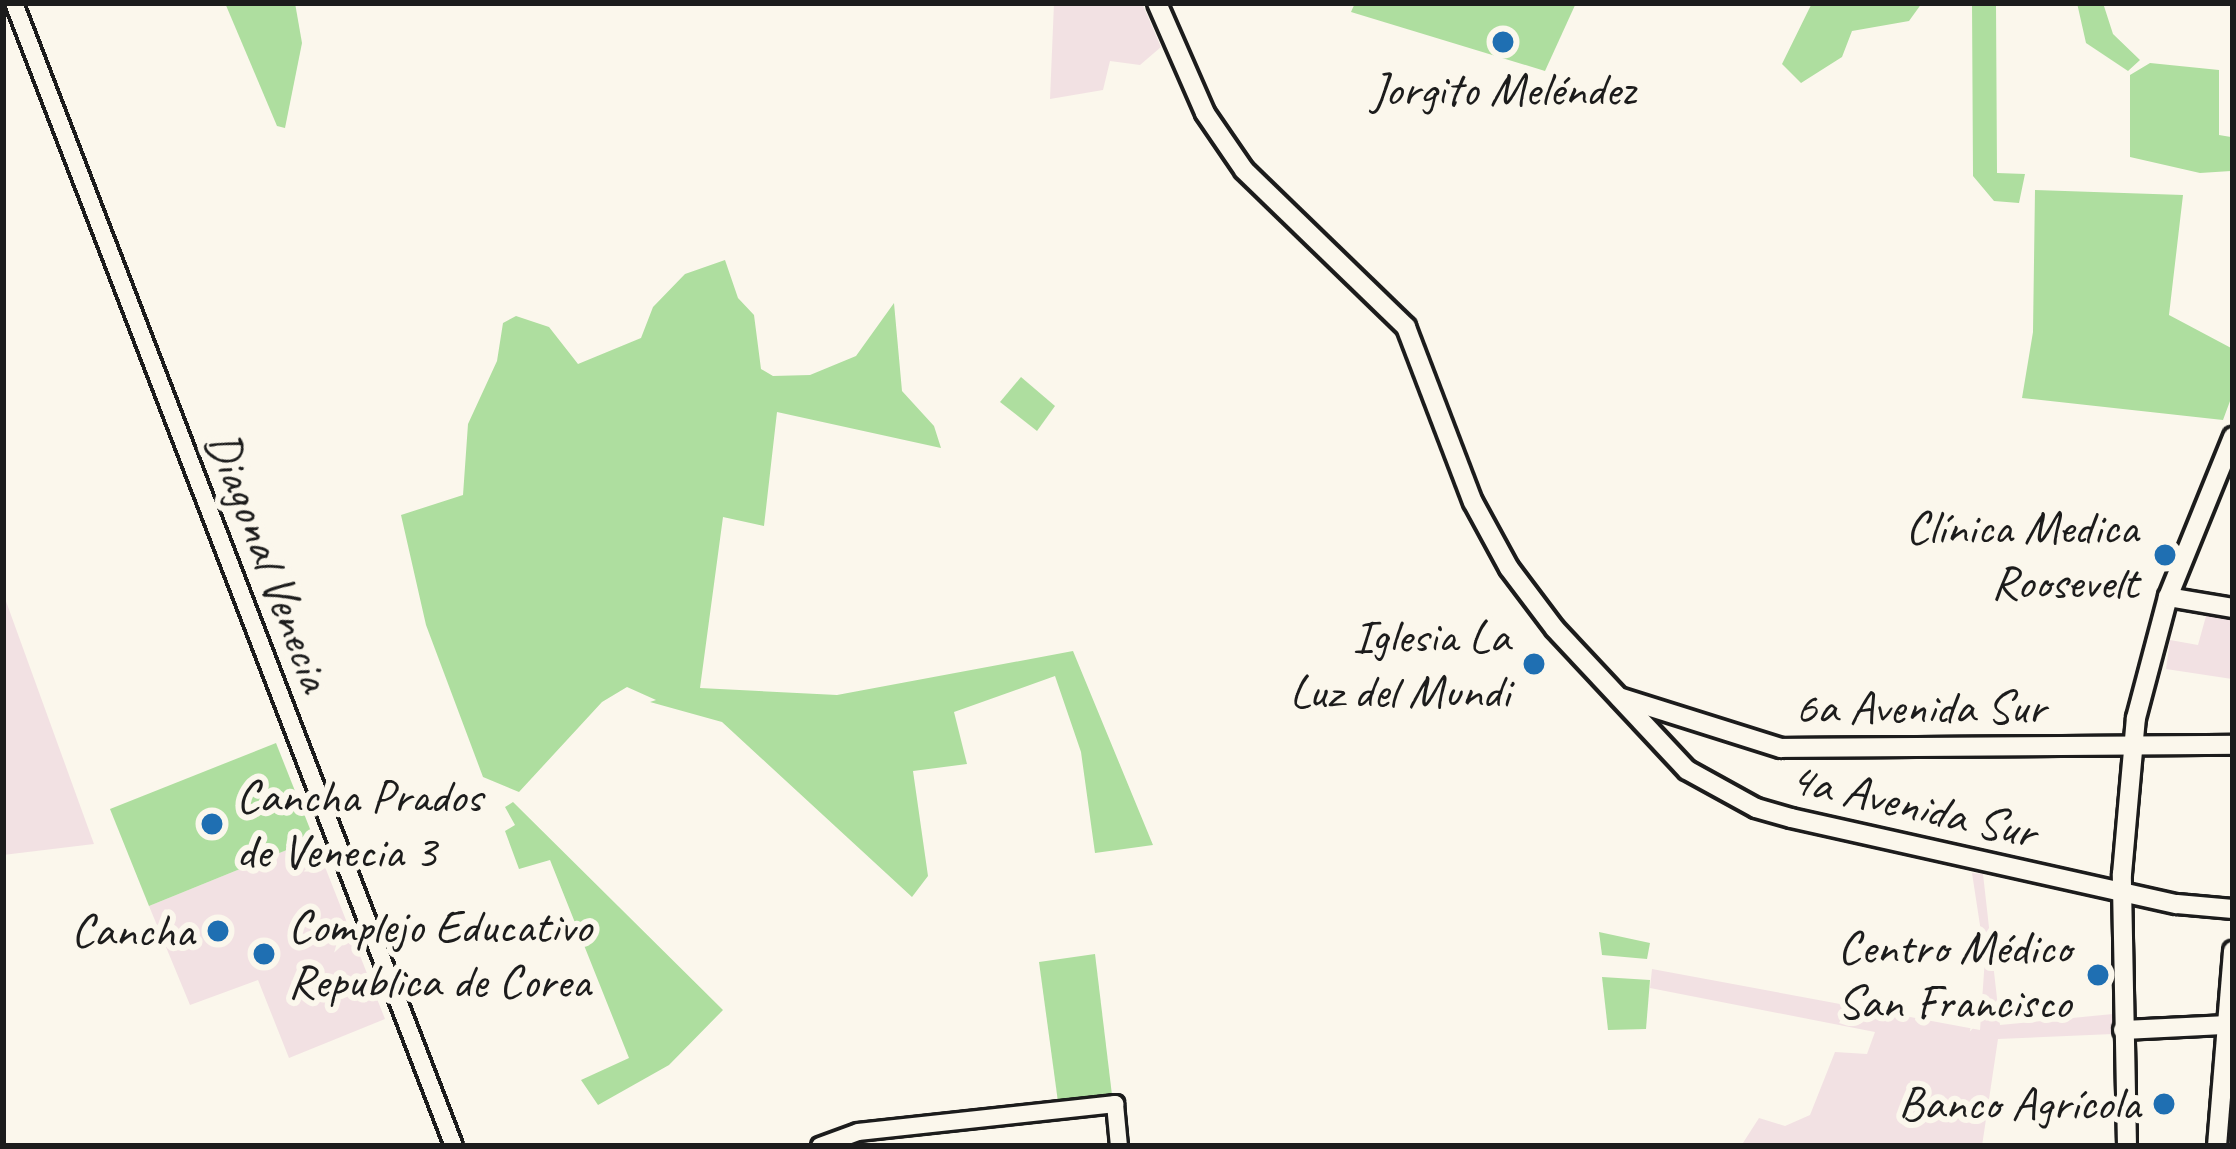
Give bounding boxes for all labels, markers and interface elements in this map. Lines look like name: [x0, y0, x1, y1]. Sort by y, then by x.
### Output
marker: Jorgito Meléndez: [1490, 29, 1516, 55]
place label: Jorgito Meléndez: [1371, 61, 1635, 119]
street label: Diagonal Venecia: [193, 422, 345, 700]
place label: Clínica Medica Roosevelt: [1905, 498, 2138, 611]
marker: Clínica Medica Roosevelt: [2149, 539, 2181, 571]
place label: Iglesia La Luz del Mundi: [1290, 607, 1510, 720]
marker: Iglesia La Luz del Mundi: [1521, 651, 1547, 677]
street label: 6a Avenida Sur: [1796, 679, 2044, 737]
street label: 4a Avenida Sur: [1786, 749, 2040, 861]
place label: Cancha Prados de Venecia 3: [236, 767, 483, 880]
marker: Cancha Prados de Venecia 3: [199, 811, 225, 837]
place label: Complejo Educativo Republica de Corea: [288, 897, 591, 1010]
place label: Cancha: [71, 902, 194, 960]
marker: Cancha: [205, 918, 231, 944]
place label: Centro Médico San Francisco: [1836, 918, 2071, 1031]
marker: Complejo Educativo Republica de Corea: [251, 941, 277, 967]
marker: Centro Médico San Francisco: [2082, 959, 2114, 991]
place label: Banco Agrícola: [1898, 1075, 2140, 1133]
marker: Banco Agrícola: [2151, 1091, 2177, 1117]

